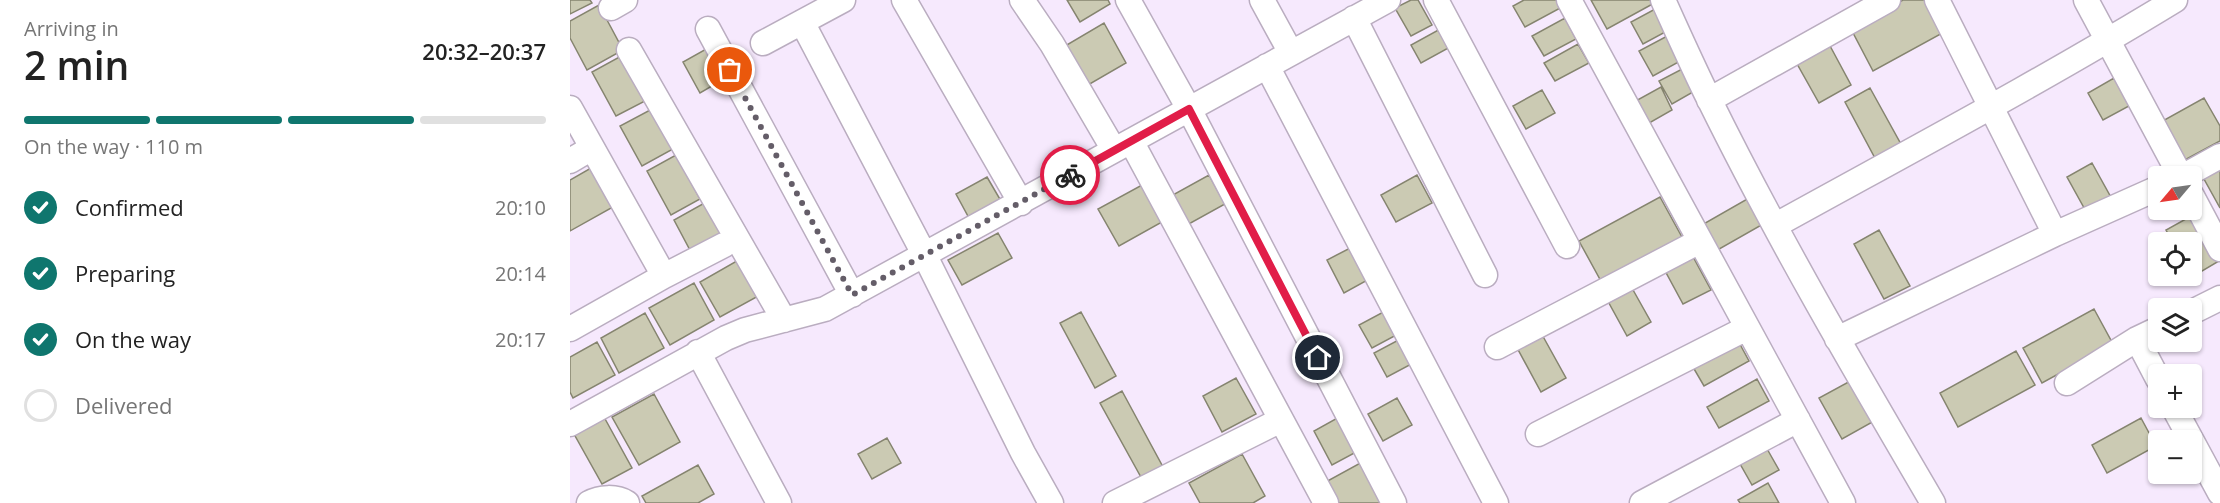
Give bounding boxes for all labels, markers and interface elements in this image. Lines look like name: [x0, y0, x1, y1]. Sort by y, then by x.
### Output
text: Arriving in: [24, 15, 119, 42]
text: 20:32–20:37: [422, 36, 546, 66]
text: 2 min: [24, 38, 129, 91]
pin: [704, 44, 755, 95]
icon: bag: [713, 53, 746, 86]
text: On the way · 110 m: [24, 133, 203, 160]
courier: [1040, 145, 1100, 205]
icon: bike: [1054, 159, 1087, 192]
north arrow: [2148, 166, 2202, 220]
map controls: [2148, 166, 2202, 484]
icon: check: [24, 191, 57, 224]
text: Confirmed: [75, 192, 184, 222]
text: 20:10: [495, 194, 546, 221]
button: locate: [2148, 232, 2202, 286]
icon: check: [24, 257, 57, 290]
text: Preparing: [75, 258, 175, 288]
text: 20:14: [495, 260, 546, 287]
button: layers: [2148, 298, 2202, 352]
icon: check: [24, 323, 57, 356]
text: On the way: [75, 324, 191, 354]
text: 20:17: [495, 326, 546, 353]
pin: [1292, 332, 1343, 383]
icon: home: [1301, 341, 1334, 374]
button: +: [2148, 364, 2202, 418]
text: Delivered: [75, 390, 173, 420]
button: −: [2148, 430, 2202, 484]

